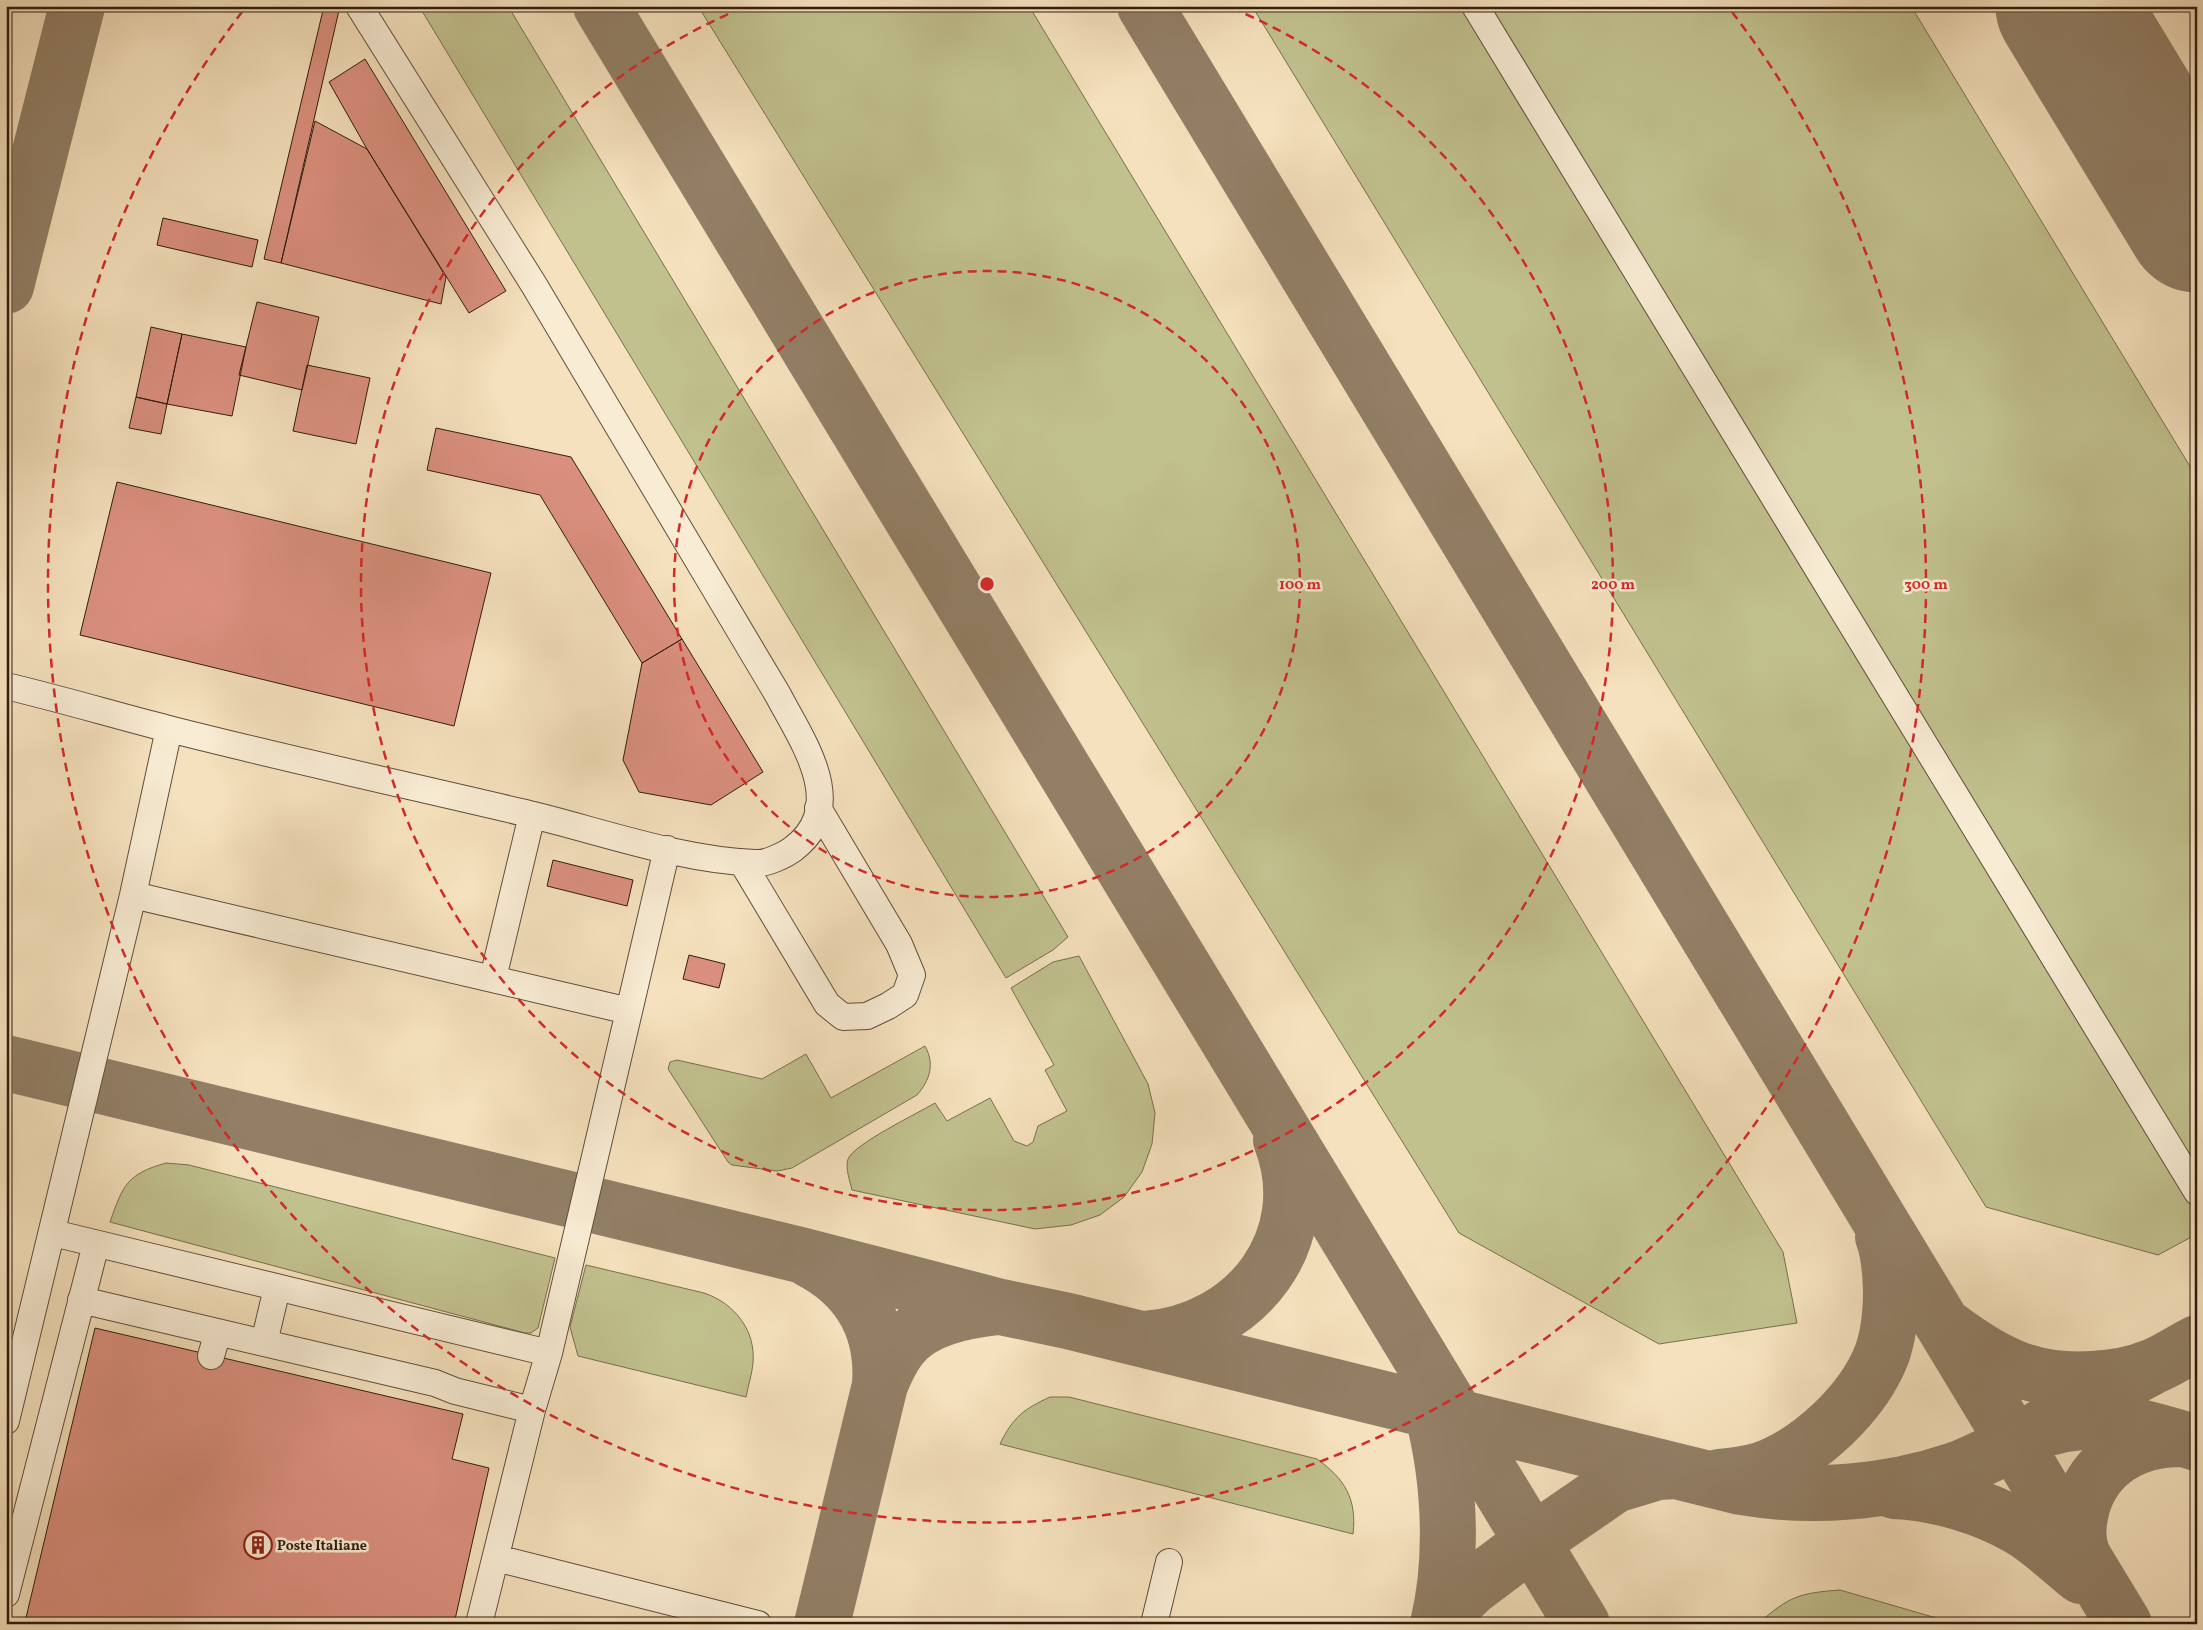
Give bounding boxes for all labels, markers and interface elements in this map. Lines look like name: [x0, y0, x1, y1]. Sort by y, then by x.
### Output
centre of rings: [978, 575, 996, 593]
text: 100 m: [1279, 575, 1322, 596]
text: 200 m: [1591, 575, 1635, 596]
text: 300 m: [1904, 575, 1948, 596]
building icon: Poste Italiane: [243, 1530, 273, 1560]
place label: Poste Italiane: [277, 1537, 367, 1556]

